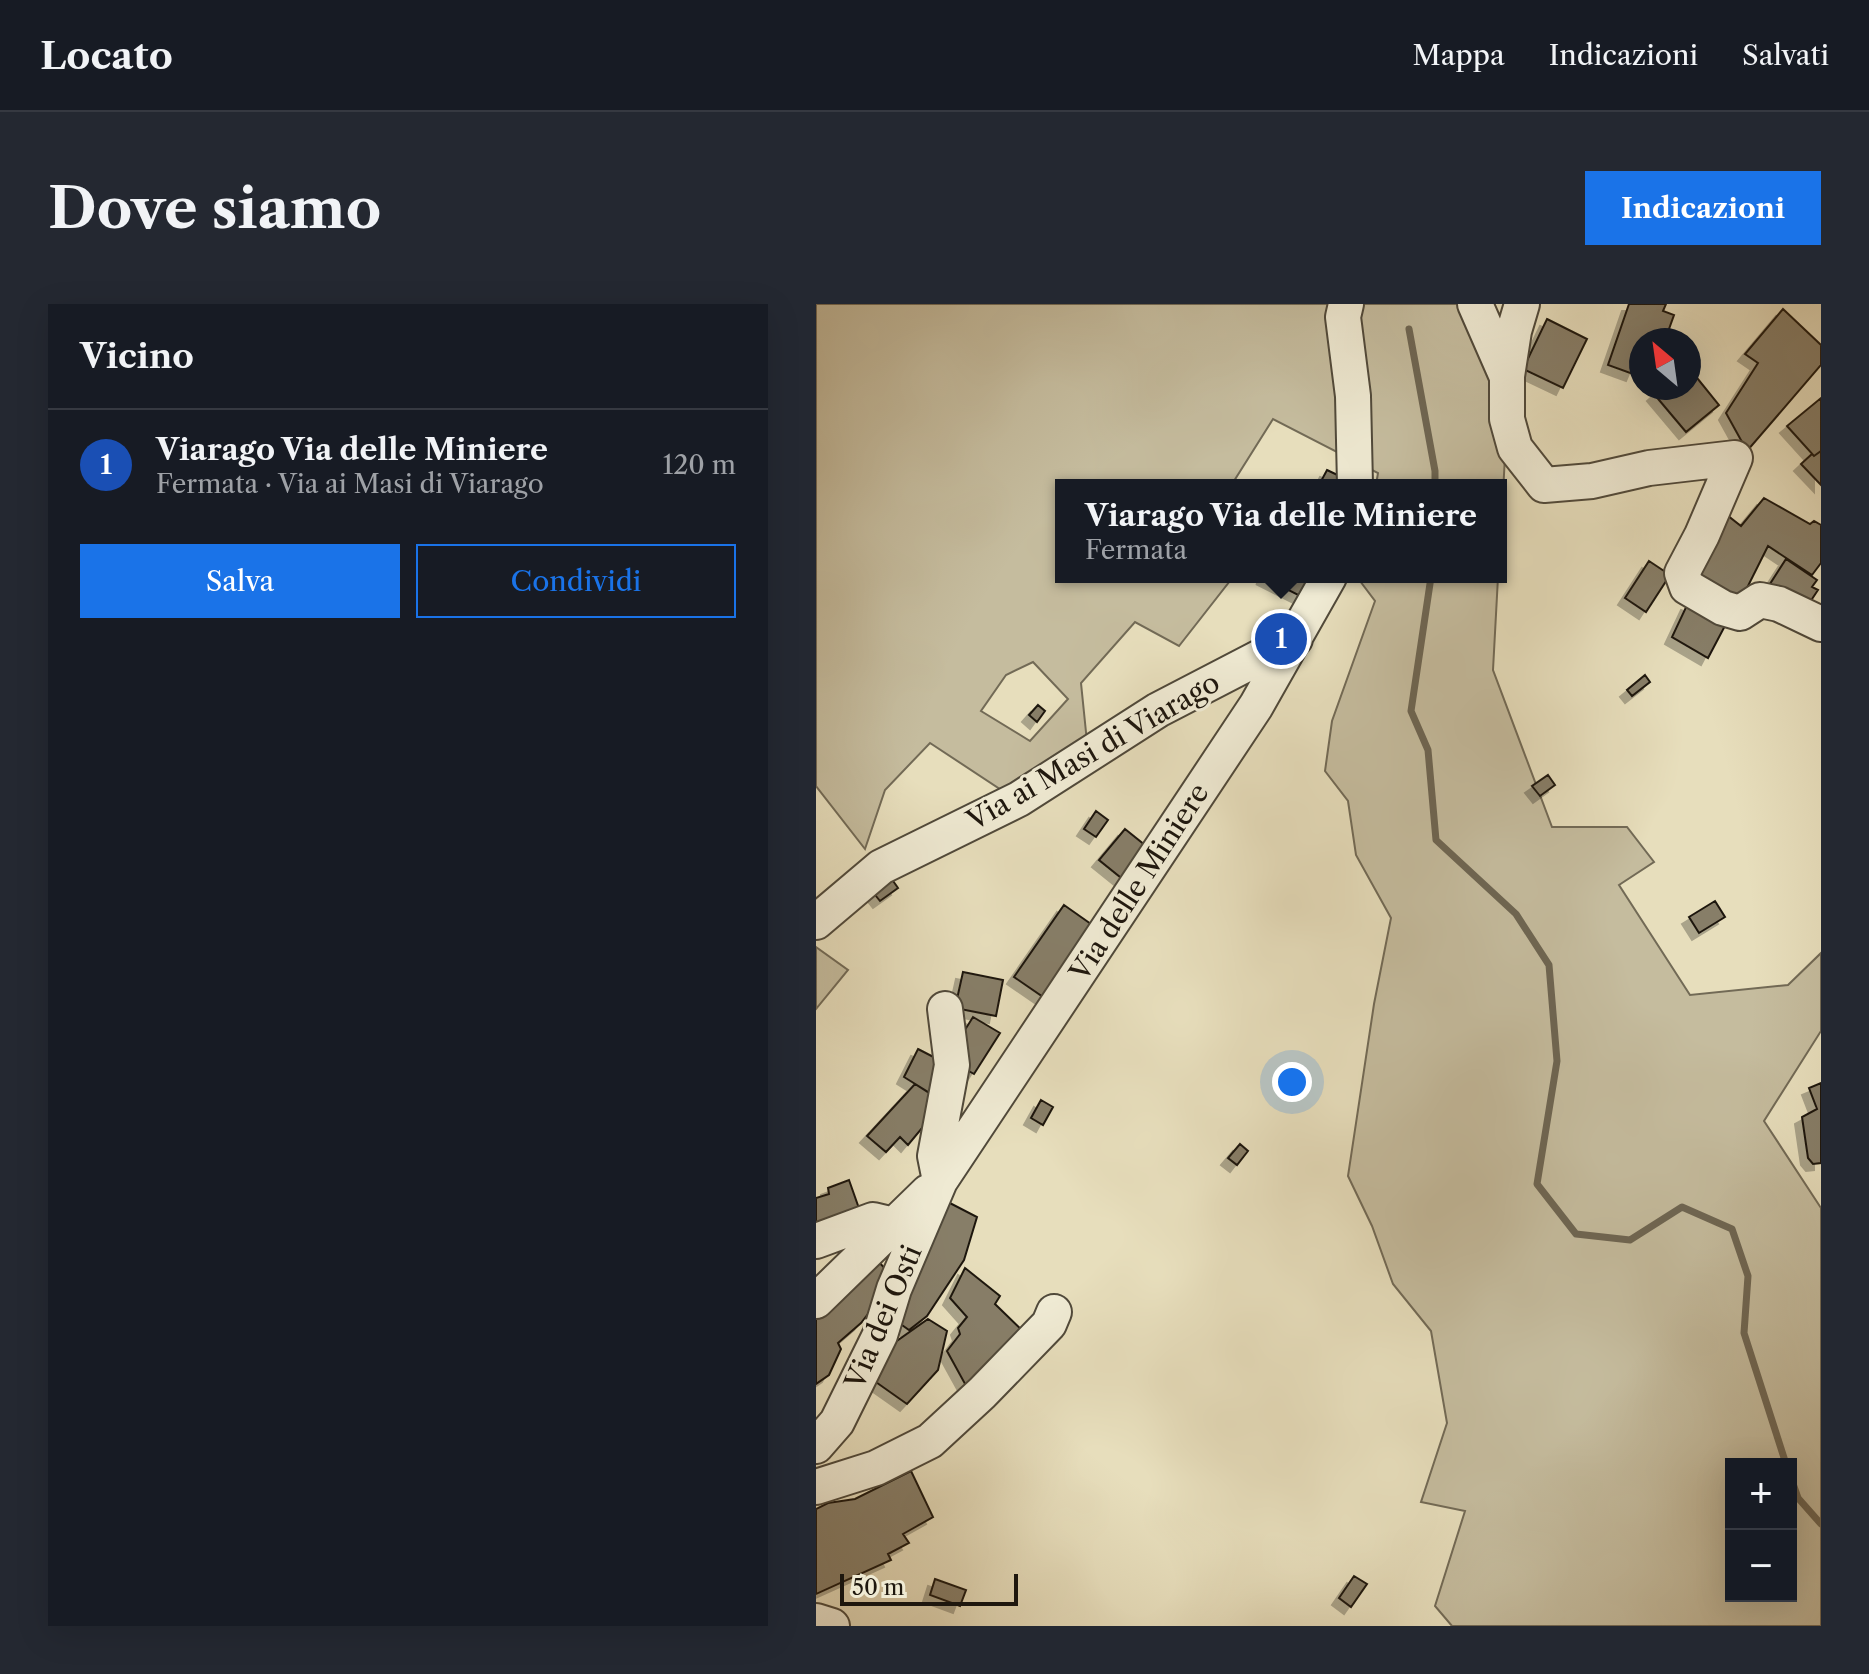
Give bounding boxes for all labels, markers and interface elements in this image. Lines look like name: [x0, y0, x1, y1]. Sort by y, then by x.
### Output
text: Locato: [40, 32, 173, 79]
text: Mappa: [1413, 38, 1505, 72]
text: Indicazioni: [1549, 38, 1698, 72]
text: Salvati: [1742, 38, 1829, 72]
button: Indicazioni: [1585, 171, 1821, 245]
text: Dove siamo: [48, 174, 381, 243]
north arrow: [1629, 328, 1701, 400]
text: Vicino: [80, 335, 194, 377]
text: Viarago Via delle Miniere: [156, 431, 548, 468]
text: 1: [100, 449, 112, 481]
text: 120 m: [662, 449, 736, 481]
text: Fermata · Via ai Masi di Viarago: [156, 468, 544, 500]
popup: [1055, 479, 1507, 583]
text: Viarago Via delle Miniere: [1085, 497, 1477, 534]
text: Fermata: [1085, 534, 1187, 566]
button: Salva: [80, 544, 400, 618]
button: Condividi: [416, 544, 736, 618]
pin: 1: [1255, 609, 1307, 669]
street label: Via ai Masi di Viarago: [960, 665, 1225, 838]
street label: Via delle Miniere: [1062, 777, 1216, 988]
your location: [1272, 1062, 1312, 1102]
street label: Via dei Osti: [837, 1240, 929, 1395]
map controls: [1725, 1458, 1797, 1602]
button: +: [1725, 1458, 1797, 1530]
button: −: [1725, 1530, 1797, 1602]
scale bar: [840, 1570, 1018, 1606]
text: 50 m: [852, 1574, 904, 1601]

